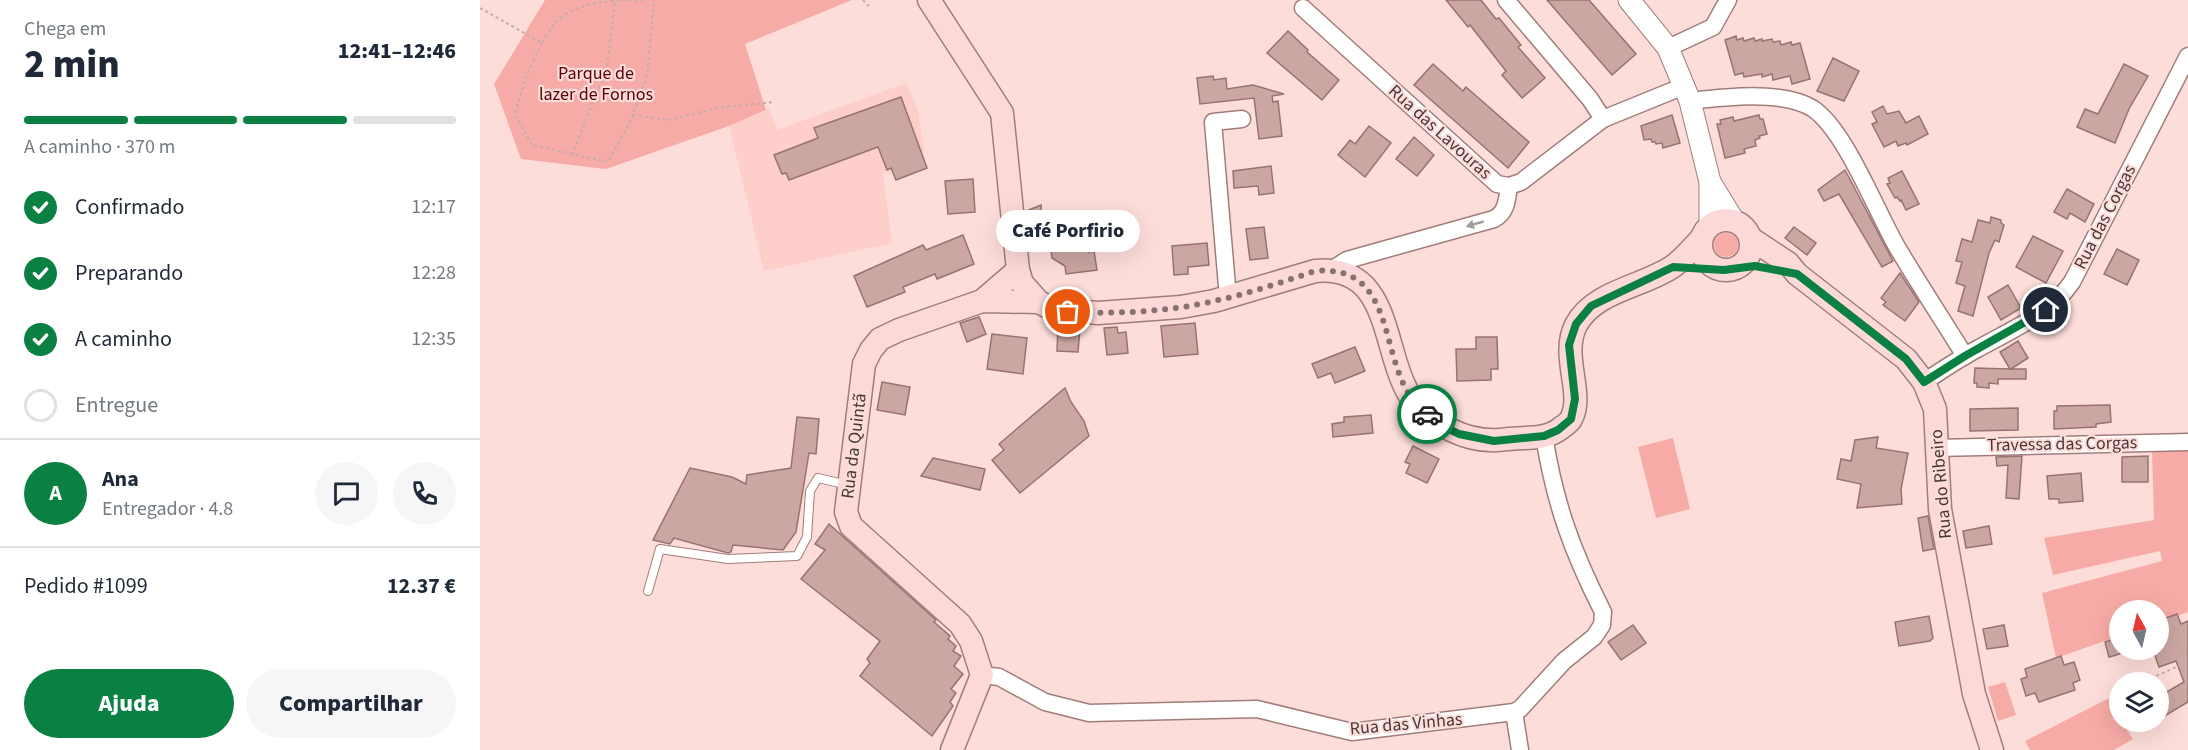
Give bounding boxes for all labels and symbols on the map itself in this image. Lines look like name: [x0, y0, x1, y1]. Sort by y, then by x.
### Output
park label: Parque de lazer de Fornos: [539, 61, 653, 107]
street label: Rua das Lavouras: [1383, 79, 1497, 185]
street label: Rua das Corgas: [2068, 160, 2142, 274]
callout: Café Porfirio: [996, 210, 1140, 252]
one-way arrow: [1466, 220, 1484, 229]
pin: [2020, 284, 2071, 335]
pin: [1042, 286, 1093, 337]
courier: [1397, 384, 1457, 444]
street label: Rua da Quintã: [835, 392, 873, 500]
street label: Rua do Ribeiro: [1924, 428, 1958, 540]
street label: Travessa das Corgas: [1987, 430, 2137, 458]
north arrow: [2109, 600, 2169, 660]
street label: Rua das Vinhas: [1349, 707, 1463, 741]

